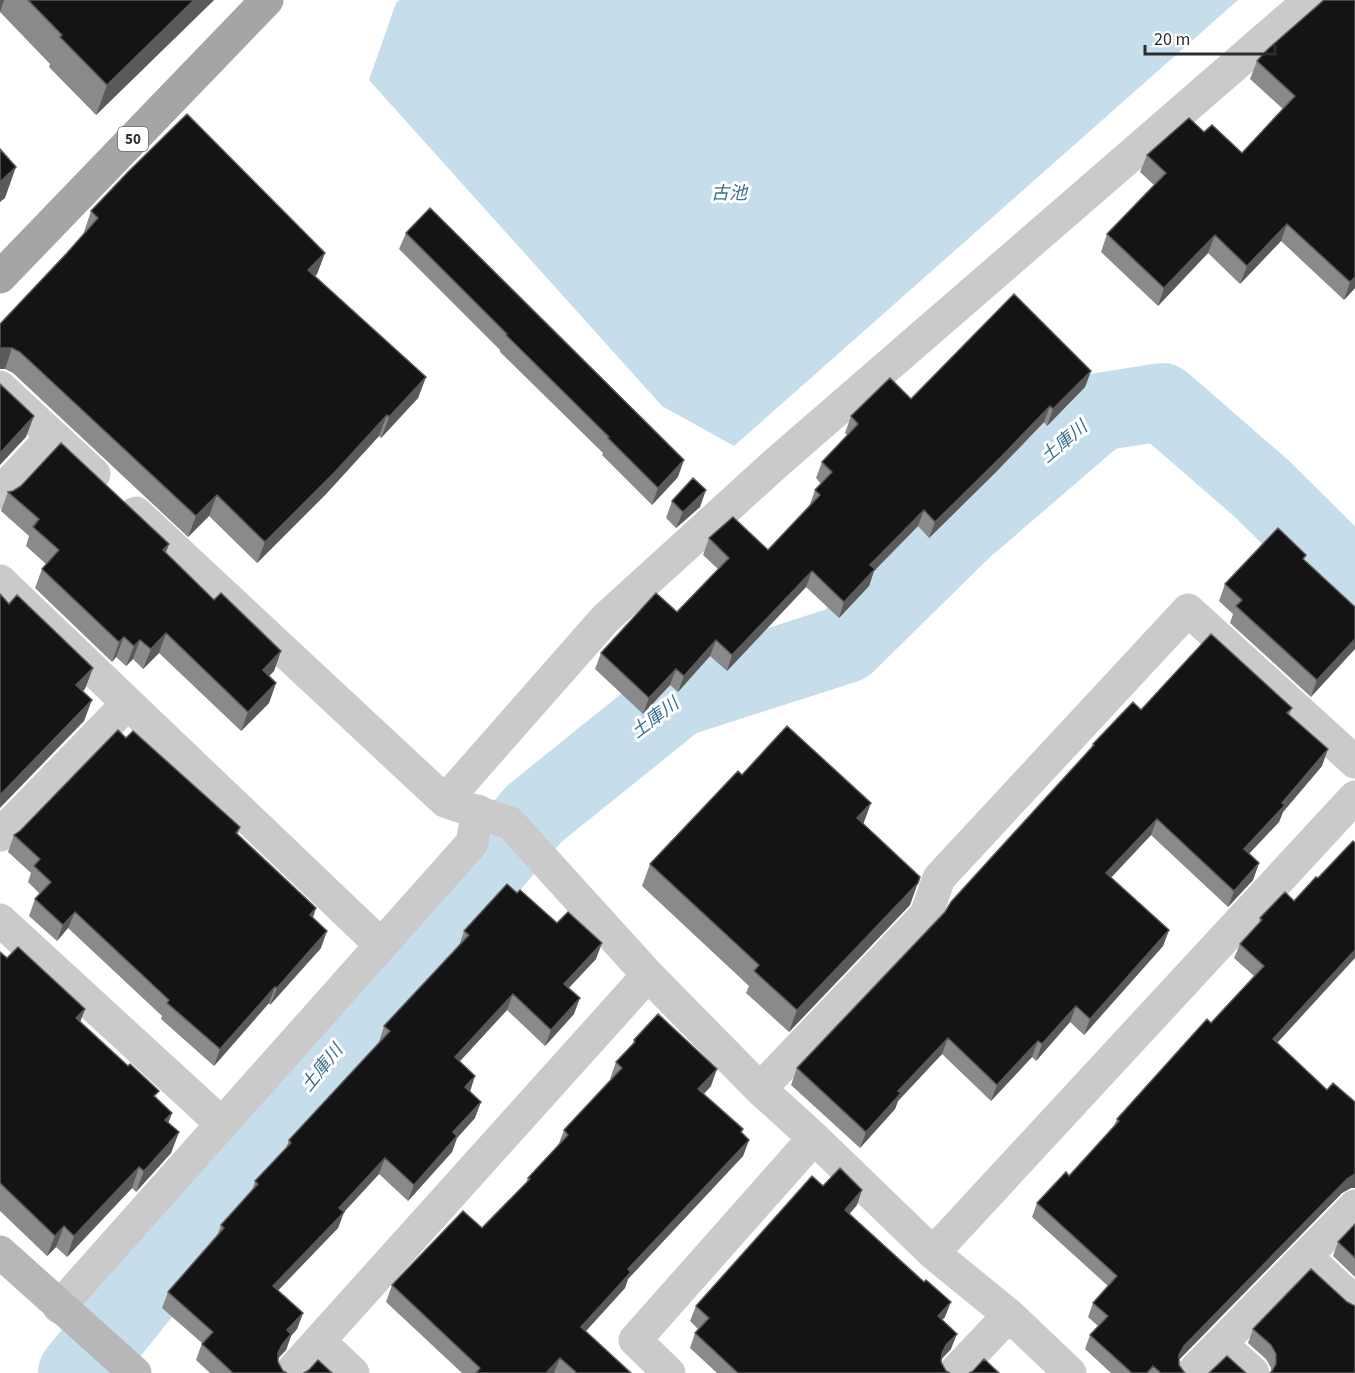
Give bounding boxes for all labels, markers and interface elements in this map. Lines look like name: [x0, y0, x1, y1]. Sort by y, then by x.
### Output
scale bar: [1145, 18, 1276, 56]
text: 20 m: [1154, 27, 1190, 52]
road number: 50: [118, 127, 148, 151]
water label: 古池: [711, 181, 749, 206]
water label: 土庫川: [1035, 414, 1094, 469]
water label: 土庫川: [626, 691, 686, 744]
water label: 土庫川: [295, 1038, 350, 1097]

